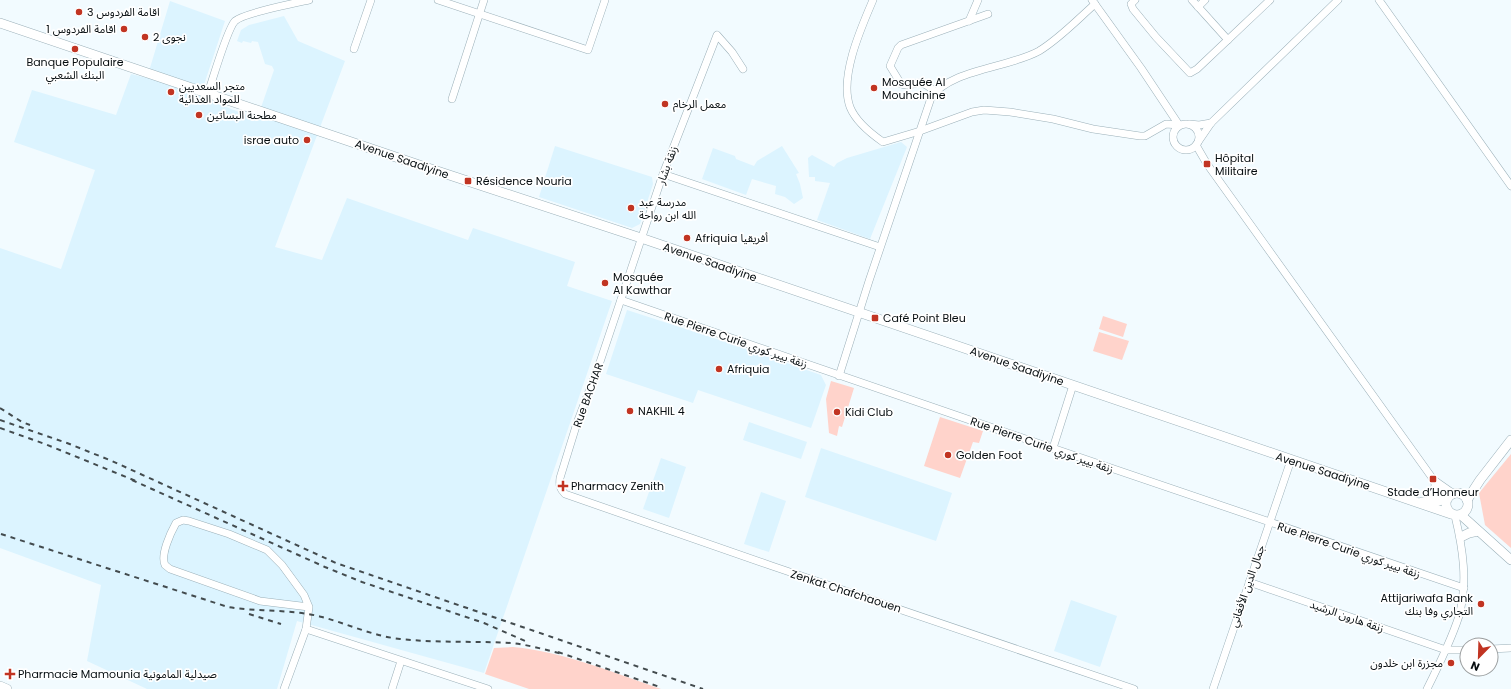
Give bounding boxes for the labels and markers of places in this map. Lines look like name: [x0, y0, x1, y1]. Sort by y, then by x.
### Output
place label: اقامة الفردوس 3: [87, 4, 160, 20]
marker: اقامة الفردوس 3: [74, 7, 84, 17]
place label: اقامة الفردوس 1: [46, 21, 116, 37]
marker: اقامة الفردوس 1: [119, 24, 129, 34]
place label: نجوى 2: [153, 29, 186, 45]
marker: نجوى 2: [140, 32, 150, 42]
marker: Banque Populaire البنك الشعبي: [70, 44, 80, 54]
place label: Banque Populaire البنك الشعبي: [26, 54, 124, 85]
place label: Mosquée Al Mouhcinine: [882, 74, 946, 103]
place label: متجر السعديين للمواد الغذائية: [179, 78, 245, 107]
marker: Mosquée Al Mouhcinine: [869, 83, 879, 93]
marker: متجر السعديين للمواد الغذائية: [166, 87, 176, 97]
place label: معمل الرخام: [673, 96, 726, 112]
marker: معمل الرخام: [660, 99, 670, 109]
place label: مطحنة البساتين: [207, 107, 277, 123]
marker: مطحنة البساتين: [194, 110, 204, 120]
place label: israe auto: [244, 132, 299, 148]
marker: israe auto: [302, 135, 312, 145]
place label: Hôpital Militaire: [1215, 150, 1258, 179]
marker: Hôpital Militaire: [1202, 159, 1212, 169]
place label: Résidence Nouria: [476, 173, 572, 189]
marker: Résidence Nouria: [463, 176, 473, 186]
place label: مدرسة عبد الله ابن رواحة: [639, 194, 696, 223]
marker: مدرسة عبد الله ابن رواحة: [626, 203, 636, 213]
place label: Afriquia أفريقيا: [695, 230, 768, 246]
marker: Afriquia أفريقيا: [682, 233, 692, 243]
place label: Mosquée Al Kawthar: [613, 269, 672, 298]
marker: Mosquée Al Kawthar: [600, 278, 610, 288]
place label: Café Point Bleu: [883, 310, 966, 326]
marker: Café Point Bleu: [870, 313, 880, 323]
place label: Afriquia: [727, 361, 769, 377]
marker: Afriquia: [714, 364, 724, 374]
place label: NAKHIL 4: [638, 403, 685, 419]
place label: Kidi Club: [845, 404, 893, 420]
marker: NAKHIL 4: [625, 406, 635, 416]
marker: Kidi Club: [832, 407, 842, 417]
place label: Golden Foot: [956, 447, 1022, 463]
marker: Golden Foot: [943, 450, 953, 460]
marker: Stade d’Honneur: [1428, 474, 1438, 484]
place label: Pharmacy Zenith: [571, 478, 664, 494]
marker: Pharmacy Zenith: [558, 481, 568, 491]
place label: Stade d’Honneur: [1387, 484, 1479, 500]
place label: Attijariwafa Bank التجاري وفا بنك: [1381, 590, 1473, 621]
marker: Attijariwafa Bank التجاري وفا بنك: [1476, 599, 1486, 609]
place label: مجزرة ابن خلدون: [1370, 655, 1443, 671]
marker: مجزرة ابن خلدون: [1446, 658, 1456, 668]
place label: Pharmacie Mamounia صيدلية المامونية: [18, 666, 217, 682]
marker: Pharmacie Mamounia صيدلية المامونية: [5, 669, 15, 679]

